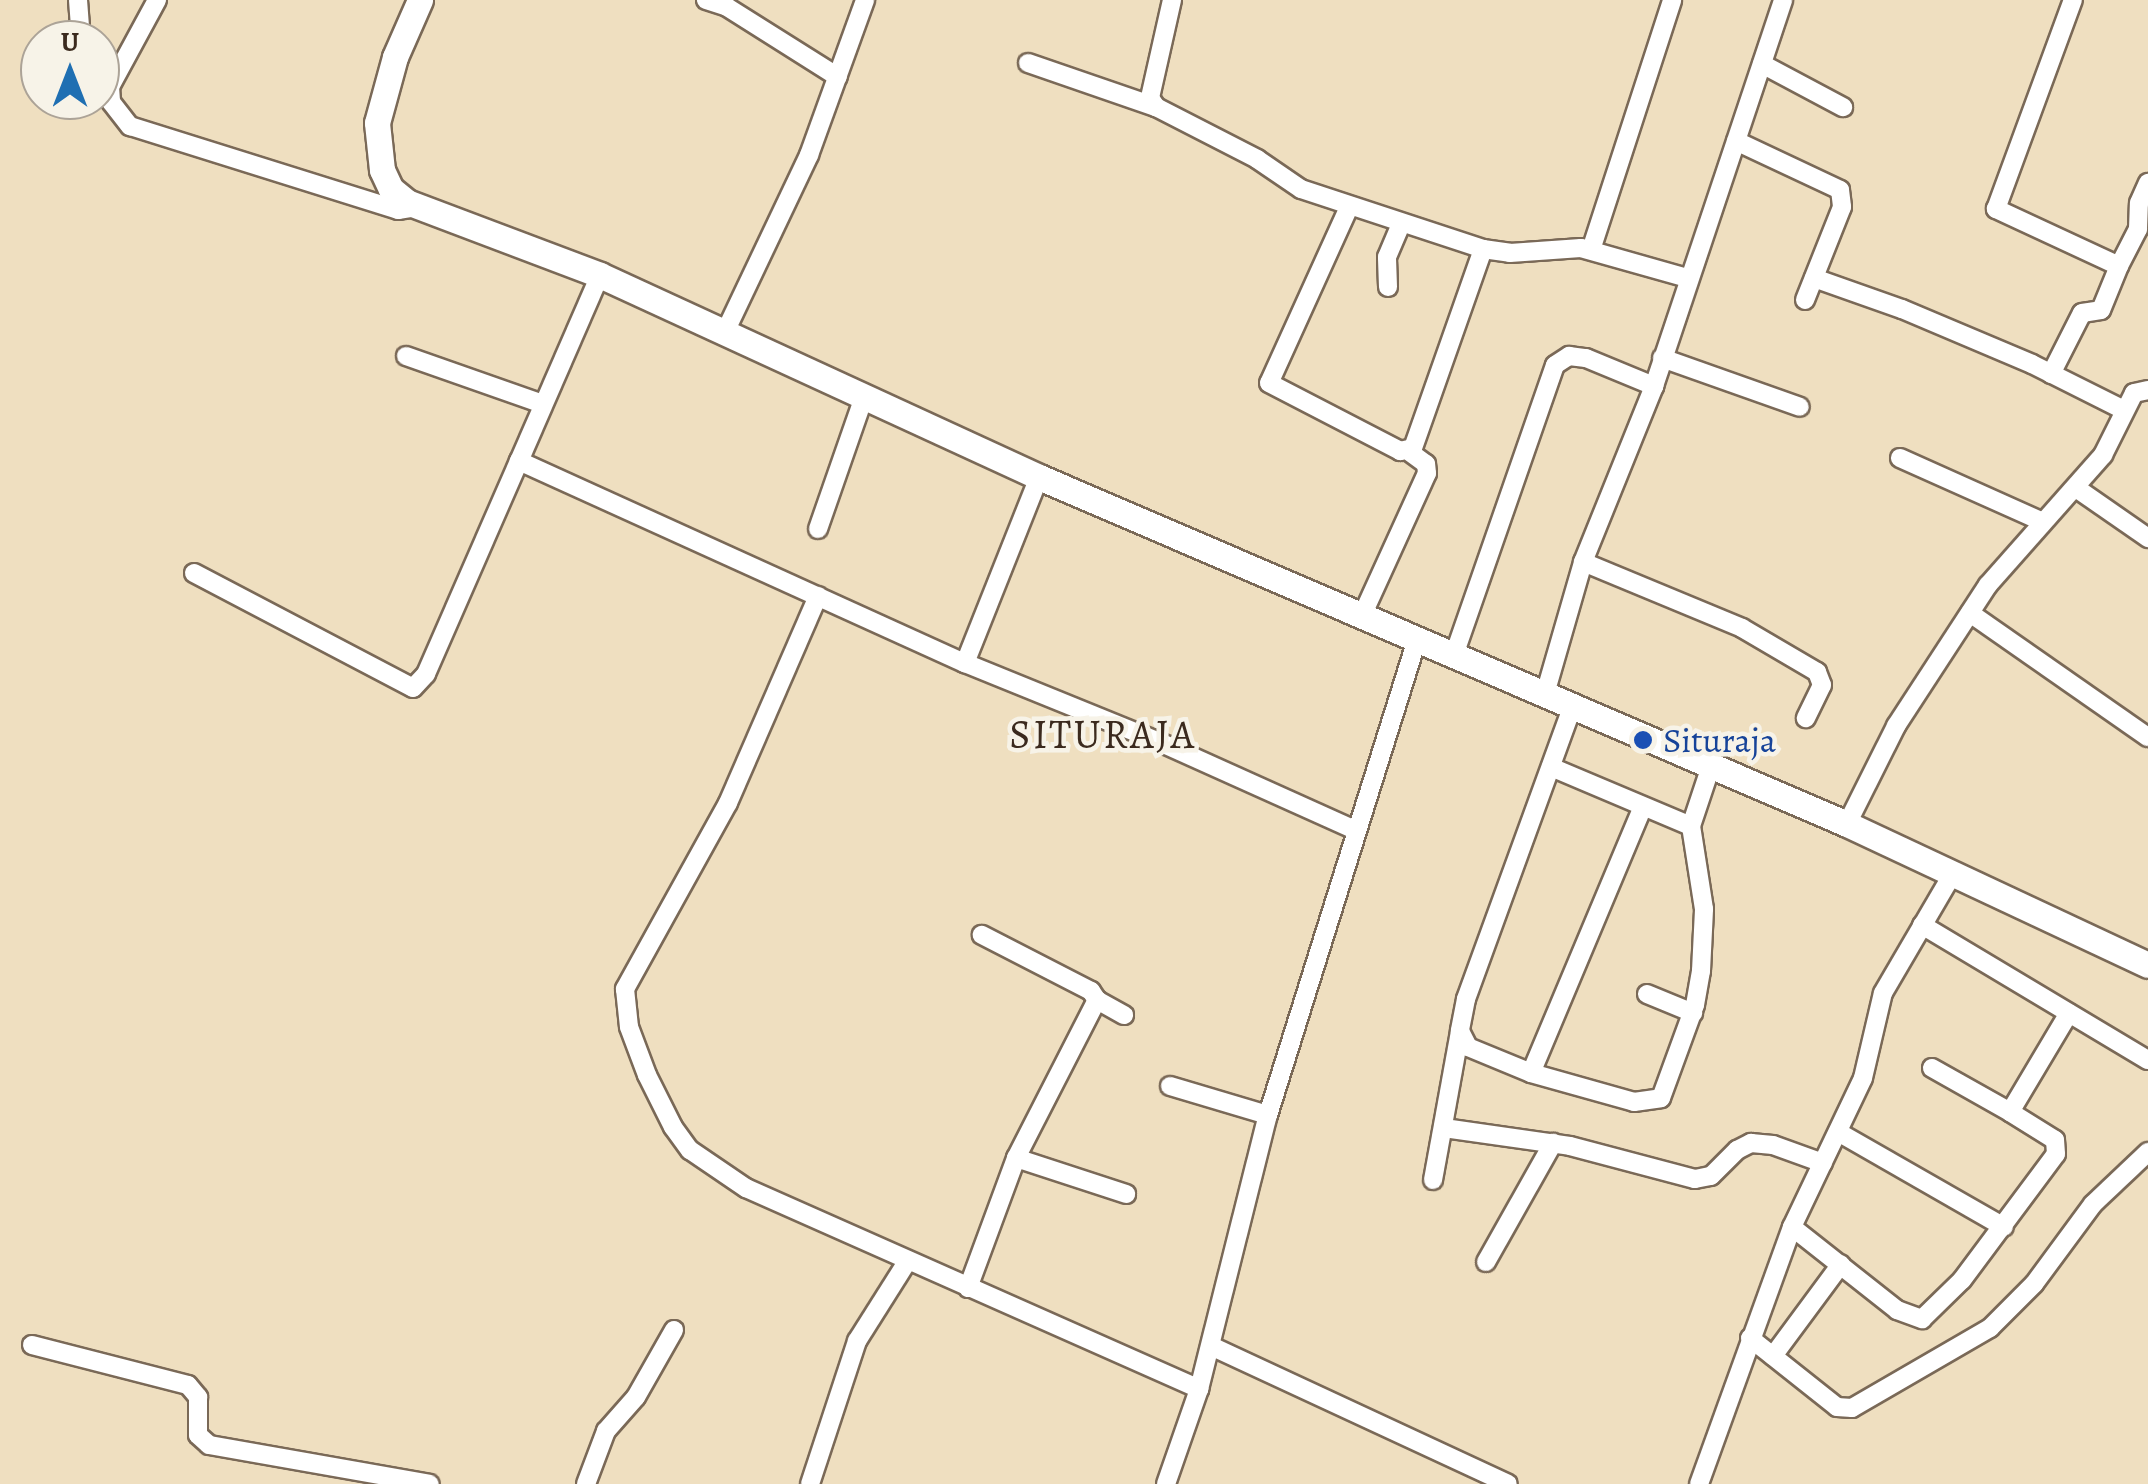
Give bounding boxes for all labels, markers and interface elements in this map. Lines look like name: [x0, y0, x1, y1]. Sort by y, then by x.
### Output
north arrow: [20, 20, 120, 120]
text: U: [61, 23, 79, 61]
district label: SITURAJA: [1009, 711, 1197, 759]
place label: Situraja: [1663, 719, 1776, 761]
marker: Situraja: [1632, 729, 1654, 751]

